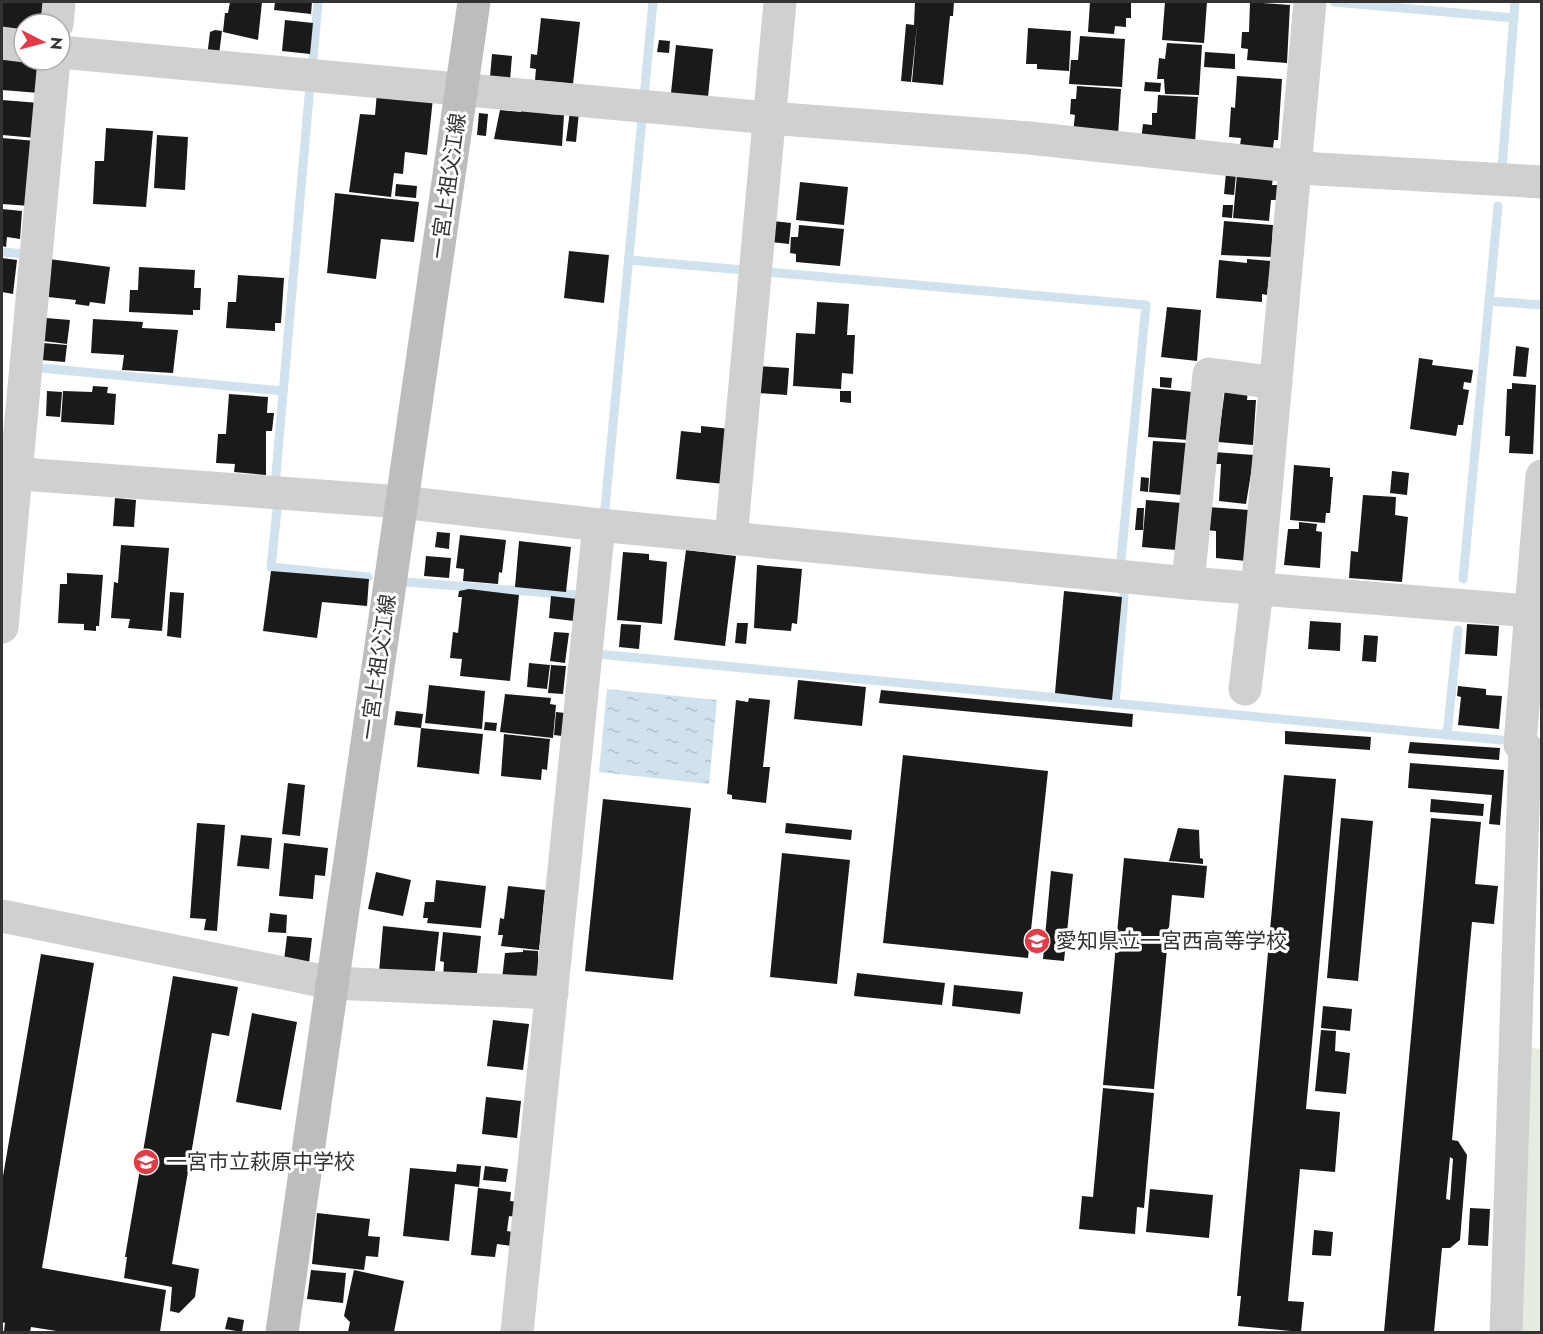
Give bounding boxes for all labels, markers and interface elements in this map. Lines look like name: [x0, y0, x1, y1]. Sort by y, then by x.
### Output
north arrow: [12, 12, 72, 72]
text: N: [44, 36, 69, 51]
street label: 一宮上祖父江線: [423, 111, 473, 261]
street label: 一宮上祖父江線: [353, 592, 403, 742]
school or university icon: 愛知県立一宮西高等学校: [1022, 926, 1052, 956]
place label: 愛知県立一宮西高等学校: [1056, 926, 1287, 956]
school or university icon: 一宮市立萩原中学校: [131, 1147, 161, 1177]
place label: 一宮市立萩原中学校: [166, 1147, 355, 1177]

